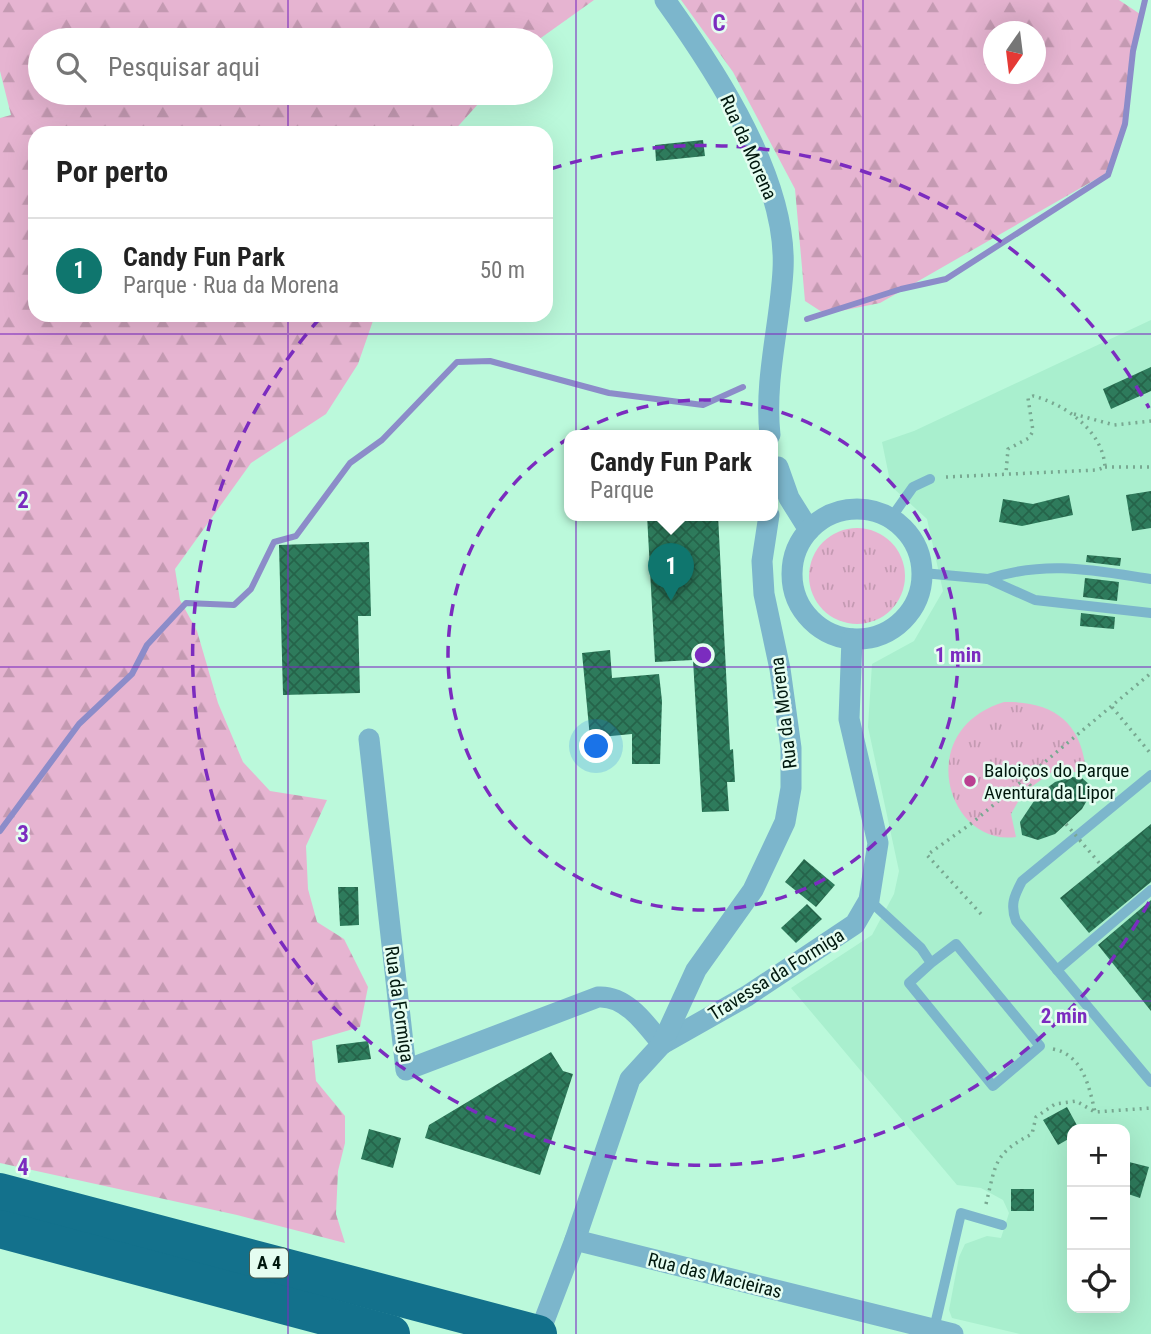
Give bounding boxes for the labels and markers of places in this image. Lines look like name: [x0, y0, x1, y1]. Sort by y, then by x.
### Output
pin: 1: [648, 543, 694, 601]
centre of rings: [691, 643, 715, 667]
place label: Baloiços do Parque Aventura da Lipor: [984, 759, 1129, 804]
marker: Baloiços do Parque Aventura da Lipor: [962, 773, 978, 789]

